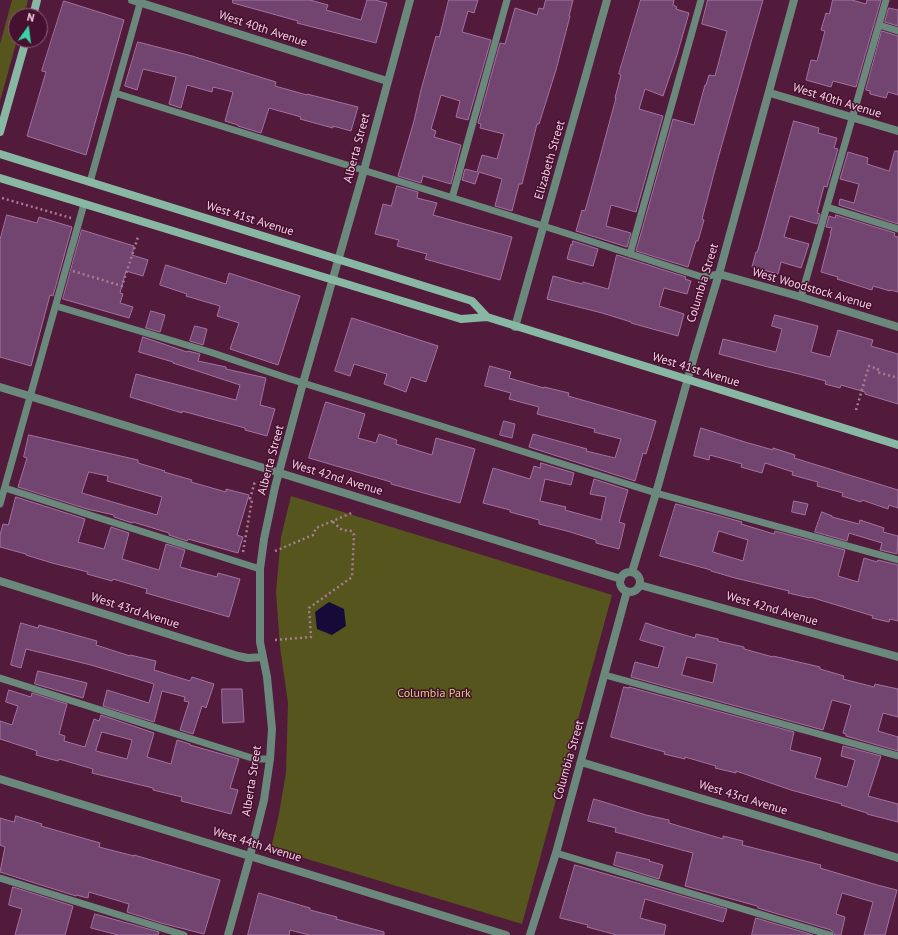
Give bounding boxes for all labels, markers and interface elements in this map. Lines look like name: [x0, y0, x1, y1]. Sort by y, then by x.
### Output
north arrow: [8, 8, 48, 48]
street label: West 40th Avenue: [217, 8, 309, 50]
text: N: [25, 10, 36, 25]
street label: West 40th Avenue: [791, 81, 883, 121]
street label: Alberta Street: [341, 112, 373, 184]
street label: Elizabeth Street: [532, 119, 568, 201]
street label: West 41st Avenue: [205, 199, 295, 239]
street label: Columbia Street: [684, 242, 722, 324]
street label: West Woodstock Avenue: [750, 265, 874, 313]
street label: West 41st Avenue: [651, 350, 741, 390]
street label: Alberta Street: [255, 424, 287, 496]
street label: West 42nd Avenue: [290, 457, 384, 499]
street label: West 42nd Avenue: [725, 589, 819, 629]
street label: West 43rd Avenue: [89, 590, 181, 632]
park label: Columbia Park: [397, 687, 471, 701]
street label: Columbia Street: [551, 719, 587, 801]
street label: Alberta Street: [239, 745, 265, 817]
street label: West 43rd Avenue: [697, 778, 789, 818]
street label: West 44th Avenue: [211, 825, 303, 865]

